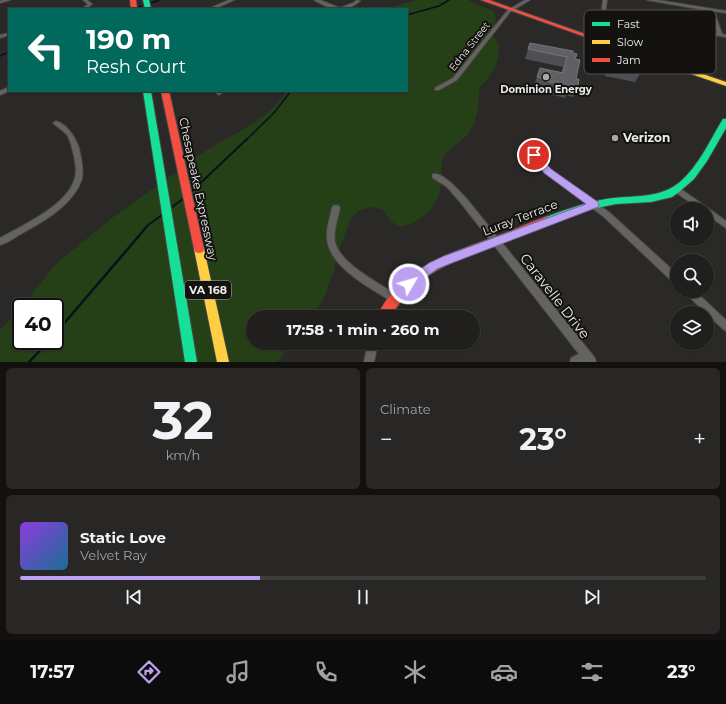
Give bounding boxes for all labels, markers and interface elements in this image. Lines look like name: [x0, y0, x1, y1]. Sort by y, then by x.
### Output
legend: [584, 10, 716, 74]
text: Fast: [617, 17, 641, 31]
street label: Edna Street: [446, 19, 493, 74]
text: 190 m: [86, 22, 171, 56]
icon: left: [20, 24, 72, 76]
text: Slow: [617, 35, 643, 49]
text: Jam: [616, 53, 641, 67]
text: Resh Court: [86, 56, 186, 78]
marker: Dominion Energy: [541, 72, 551, 82]
place label: Dominion Energy: [500, 83, 593, 96]
street label: Chesapeake Expressway: [176, 116, 221, 262]
place label: Verizon: [622, 130, 670, 145]
marker: Verizon: [610, 133, 620, 143]
pin: [517, 138, 551, 172]
icon: arrive: [523, 144, 545, 166]
street label: Luray Terrace: [480, 196, 560, 239]
map controls: [670, 202, 714, 350]
button: sound: [670, 202, 714, 246]
street label: Caravelle Drive: [516, 250, 594, 342]
button: search: [670, 254, 714, 298]
position arrow: [388, 263, 430, 305]
road number: VA 168: [185, 281, 231, 299]
speed limit sign: 40: [12, 298, 64, 350]
button: layers: [670, 306, 714, 350]
text: 17:58 · 1 min · 260 m: [287, 320, 440, 339]
text: 32: [152, 389, 214, 452]
text: Climate: [380, 401, 431, 417]
text: 23°: [519, 421, 567, 458]
text: −: [380, 426, 393, 453]
text: +: [693, 426, 706, 453]
text: km/h: [166, 447, 200, 463]
text: Static Love: [80, 528, 166, 547]
text: Velvet Ray: [80, 547, 147, 563]
icon: previous: [123, 586, 145, 608]
icon: pause: [352, 586, 374, 608]
icon: next: [581, 586, 603, 608]
icon: directions: [135, 658, 163, 686]
icon: music: [224, 658, 252, 686]
icon: phone: [312, 658, 340, 686]
icon: climate: [401, 658, 429, 686]
icon: car: [490, 658, 518, 686]
icon: filters: [578, 658, 606, 686]
text: 17:57: [30, 661, 75, 683]
text: 23°: [667, 661, 696, 683]

